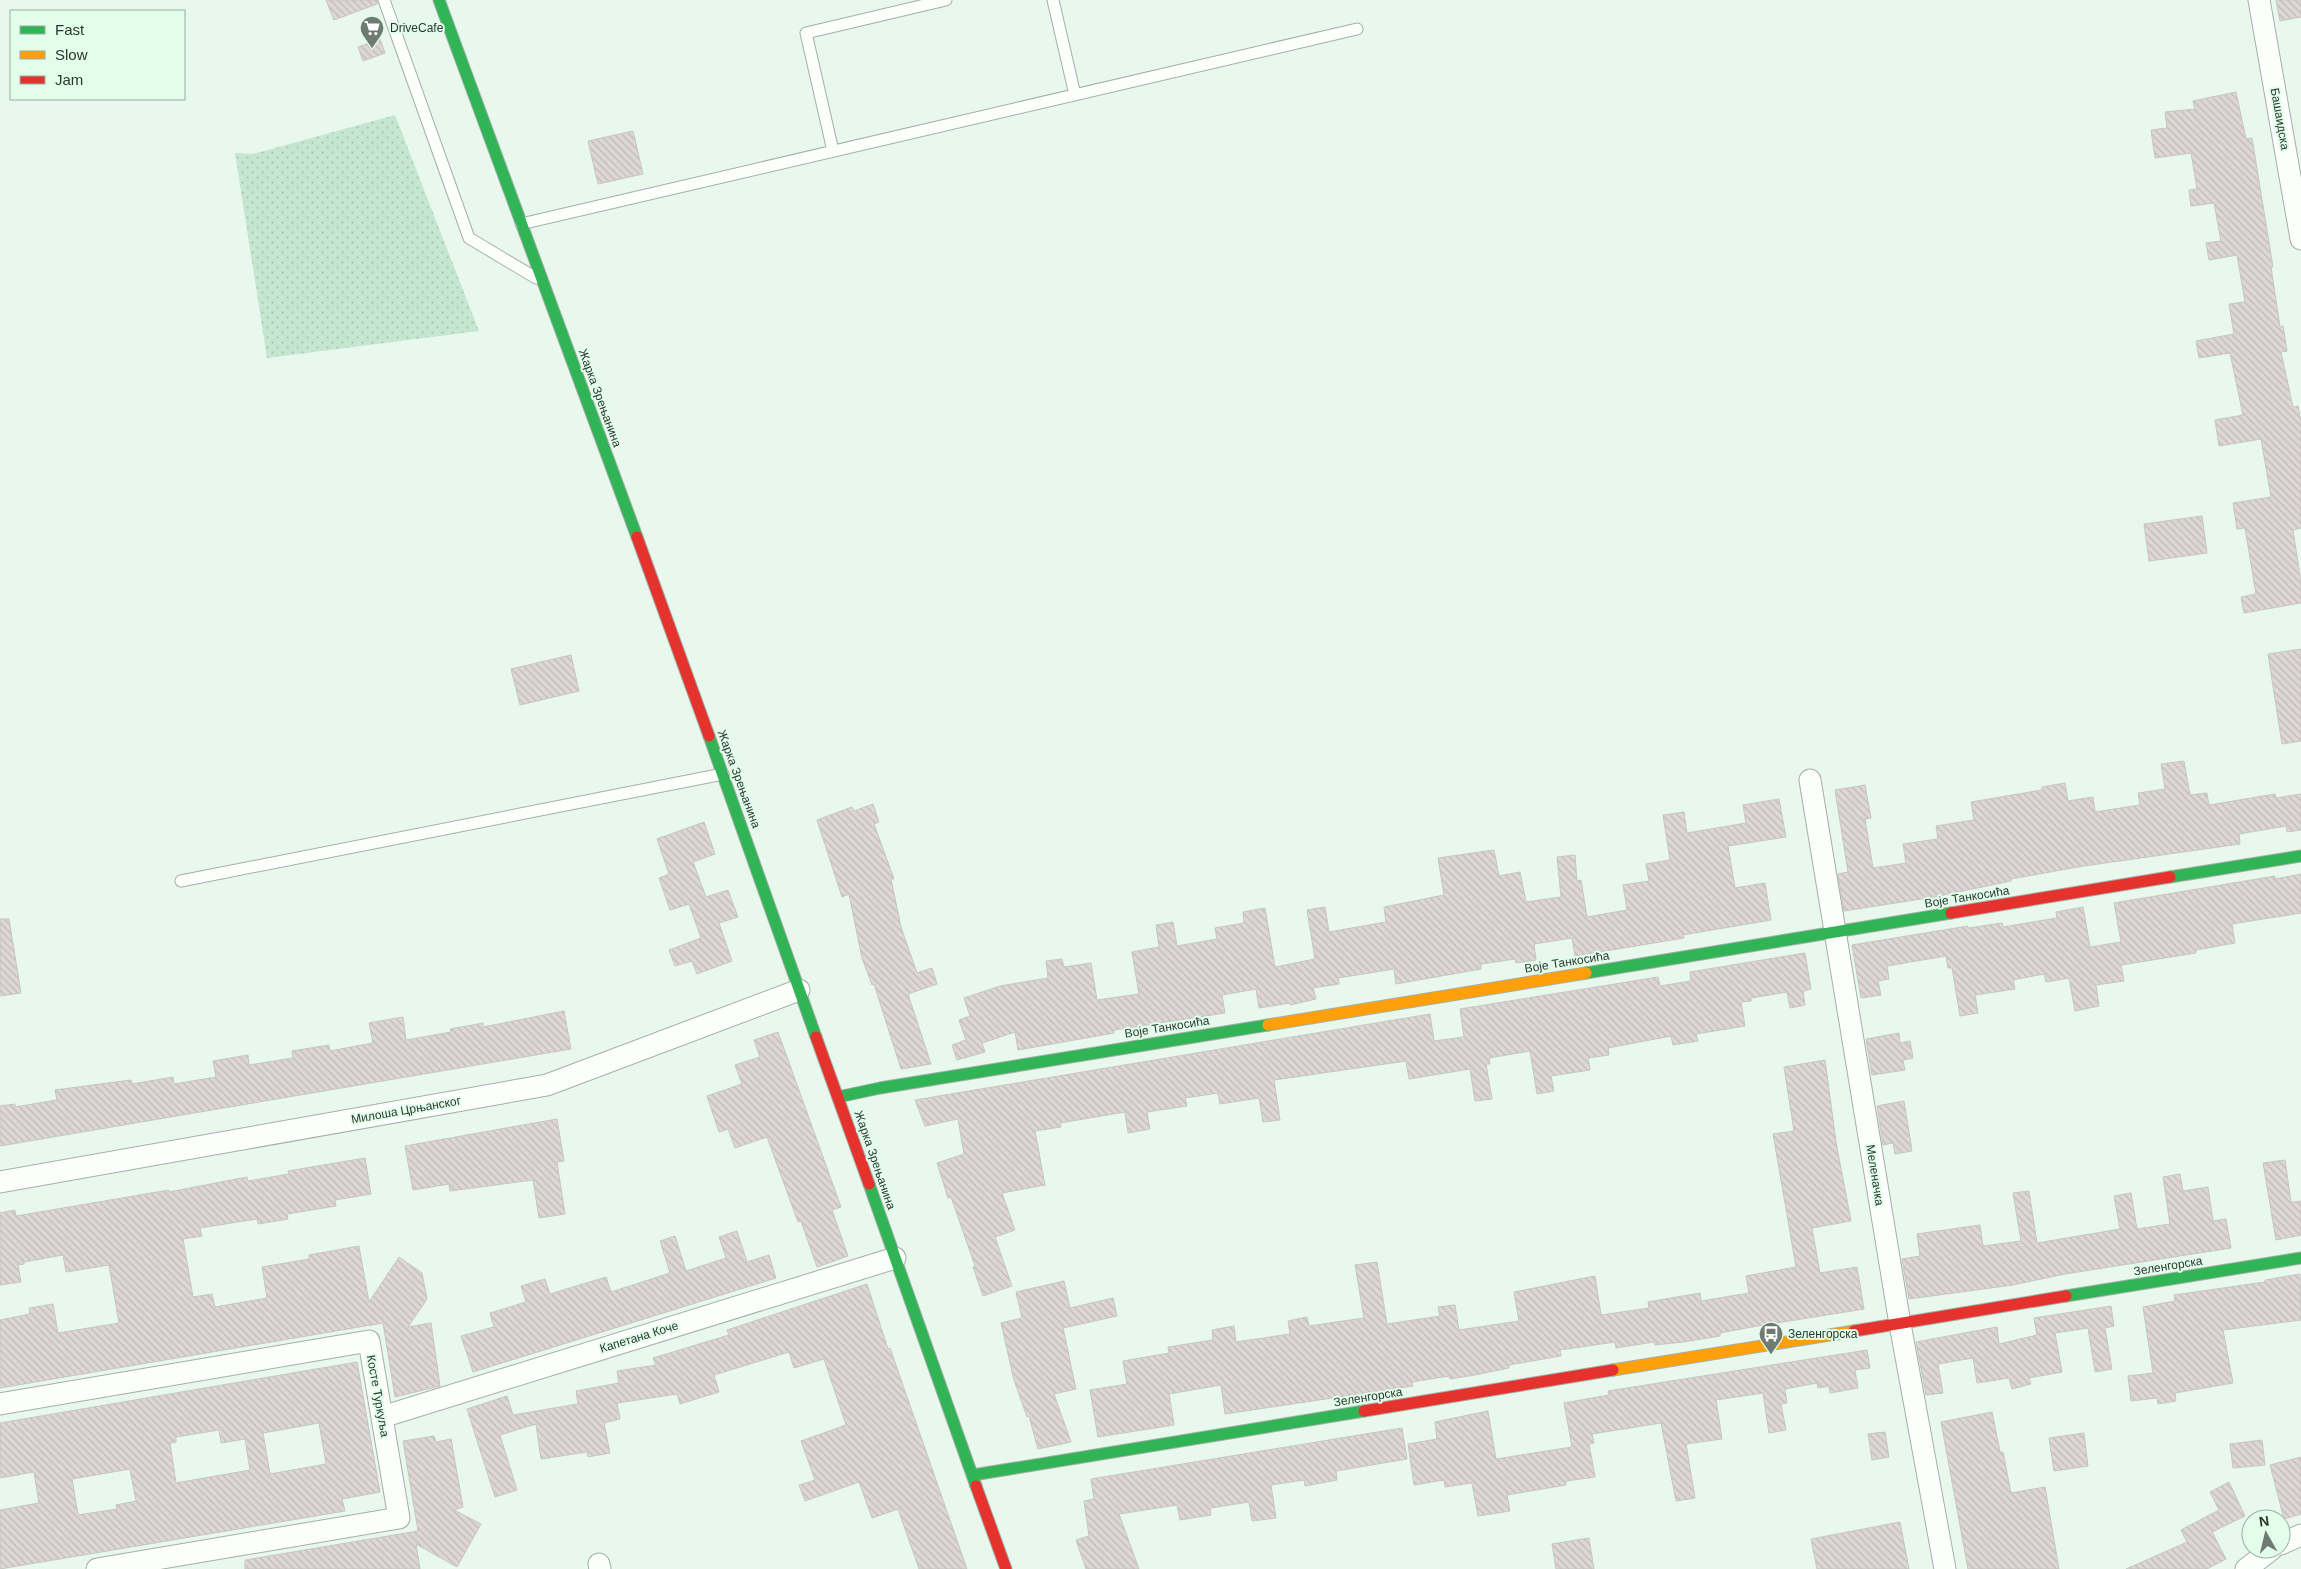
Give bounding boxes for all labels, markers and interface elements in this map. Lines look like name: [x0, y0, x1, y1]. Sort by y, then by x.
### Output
legend: [10, 10, 185, 100]
supermarket icon: DriveCafe: [359, 15, 385, 49]
text: Fast: [55, 21, 85, 38]
place label: DriveCafe: [390, 21, 444, 35]
text: Slow: [55, 46, 88, 63]
text: Jam: [55, 71, 83, 88]
street label: Башаидска: [2268, 87, 2292, 151]
street label: Жарка Зрењанина: [576, 347, 624, 449]
street label: Жарка Зрењанина: [715, 728, 763, 830]
street label: Воје Танкосића: [1924, 883, 2011, 911]
street label: Воје Танкосића: [1524, 948, 1611, 976]
street label: Воје Танкосића: [1124, 1013, 1211, 1041]
street label: Милоша Црњанског: [350, 1093, 463, 1127]
street label: Жарка Зрењанина: [851, 1109, 899, 1212]
street label: Меленачка: [1863, 1144, 1887, 1207]
street label: Зеленгорска: [2133, 1254, 2204, 1278]
street label: Капетана Коче: [598, 1318, 680, 1356]
bus stop icon: Зеленгорска: [1758, 1321, 1784, 1355]
place label: Зеленгорска: [1788, 1327, 1858, 1341]
street label: Косте Туркуља: [364, 1354, 392, 1438]
street label: Зеленгорска: [1333, 1385, 1404, 1409]
north arrow: [2241, 1509, 2291, 1559]
text: N: [2258, 1512, 2270, 1530]

